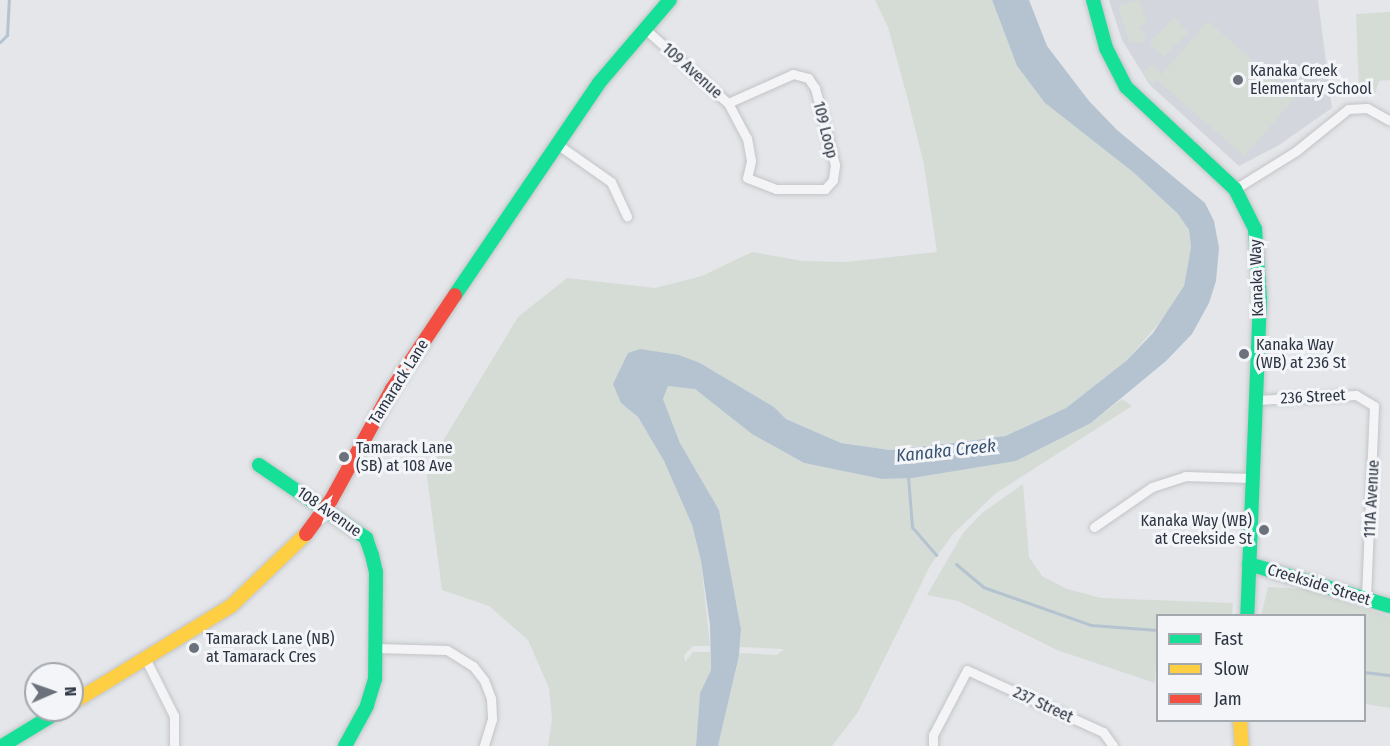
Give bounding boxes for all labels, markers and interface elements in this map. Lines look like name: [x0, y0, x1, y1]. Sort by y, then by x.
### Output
street label: 109 Avenue: [658, 39, 726, 103]
place label: Kanaka Creek Elementary School: [1250, 61, 1372, 99]
marker: Kanaka Creek Elementary School: [1231, 73, 1245, 87]
street label: 109 Loop: [809, 100, 841, 160]
street label: Kanaka Way: [1246, 239, 1268, 317]
place label: Kanaka Way (WB) at 236 St: [1256, 335, 1346, 373]
street label: Tamarack Lane: [365, 336, 433, 428]
marker: Kanaka Way (WB) at 236 St: [1237, 347, 1251, 361]
street label: 236 Street: [1280, 386, 1346, 408]
water label: Kanaka Creek: [895, 435, 997, 467]
place label: Tamarack Lane (SB) at 108 Ave: [356, 438, 453, 476]
marker: Tamarack Lane (SB) at 108 Ave: [337, 450, 351, 464]
street label: 111A Avenue: [1360, 459, 1384, 539]
street label: 108 Avenue: [293, 483, 365, 541]
place label: Kanaka Way (WB) at Creekside St: [1141, 511, 1252, 549]
marker: Kanaka Way (WB) at Creekside St: [1257, 523, 1271, 537]
street label: Creekside Street: [1265, 560, 1373, 610]
legend: [1156, 614, 1366, 722]
text: Fast: [1214, 628, 1243, 650]
place label: Tamarack Lane (NB) at Tamarack Cres: [206, 629, 334, 667]
marker: Tamarack Lane (NB) at Tamarack Cres: [187, 641, 201, 655]
text: Slow: [1214, 658, 1249, 680]
north arrow: [24, 662, 84, 722]
street label: 237 Street: [1010, 683, 1076, 727]
text: N: [61, 686, 80, 697]
text: Jam: [1214, 688, 1242, 710]

